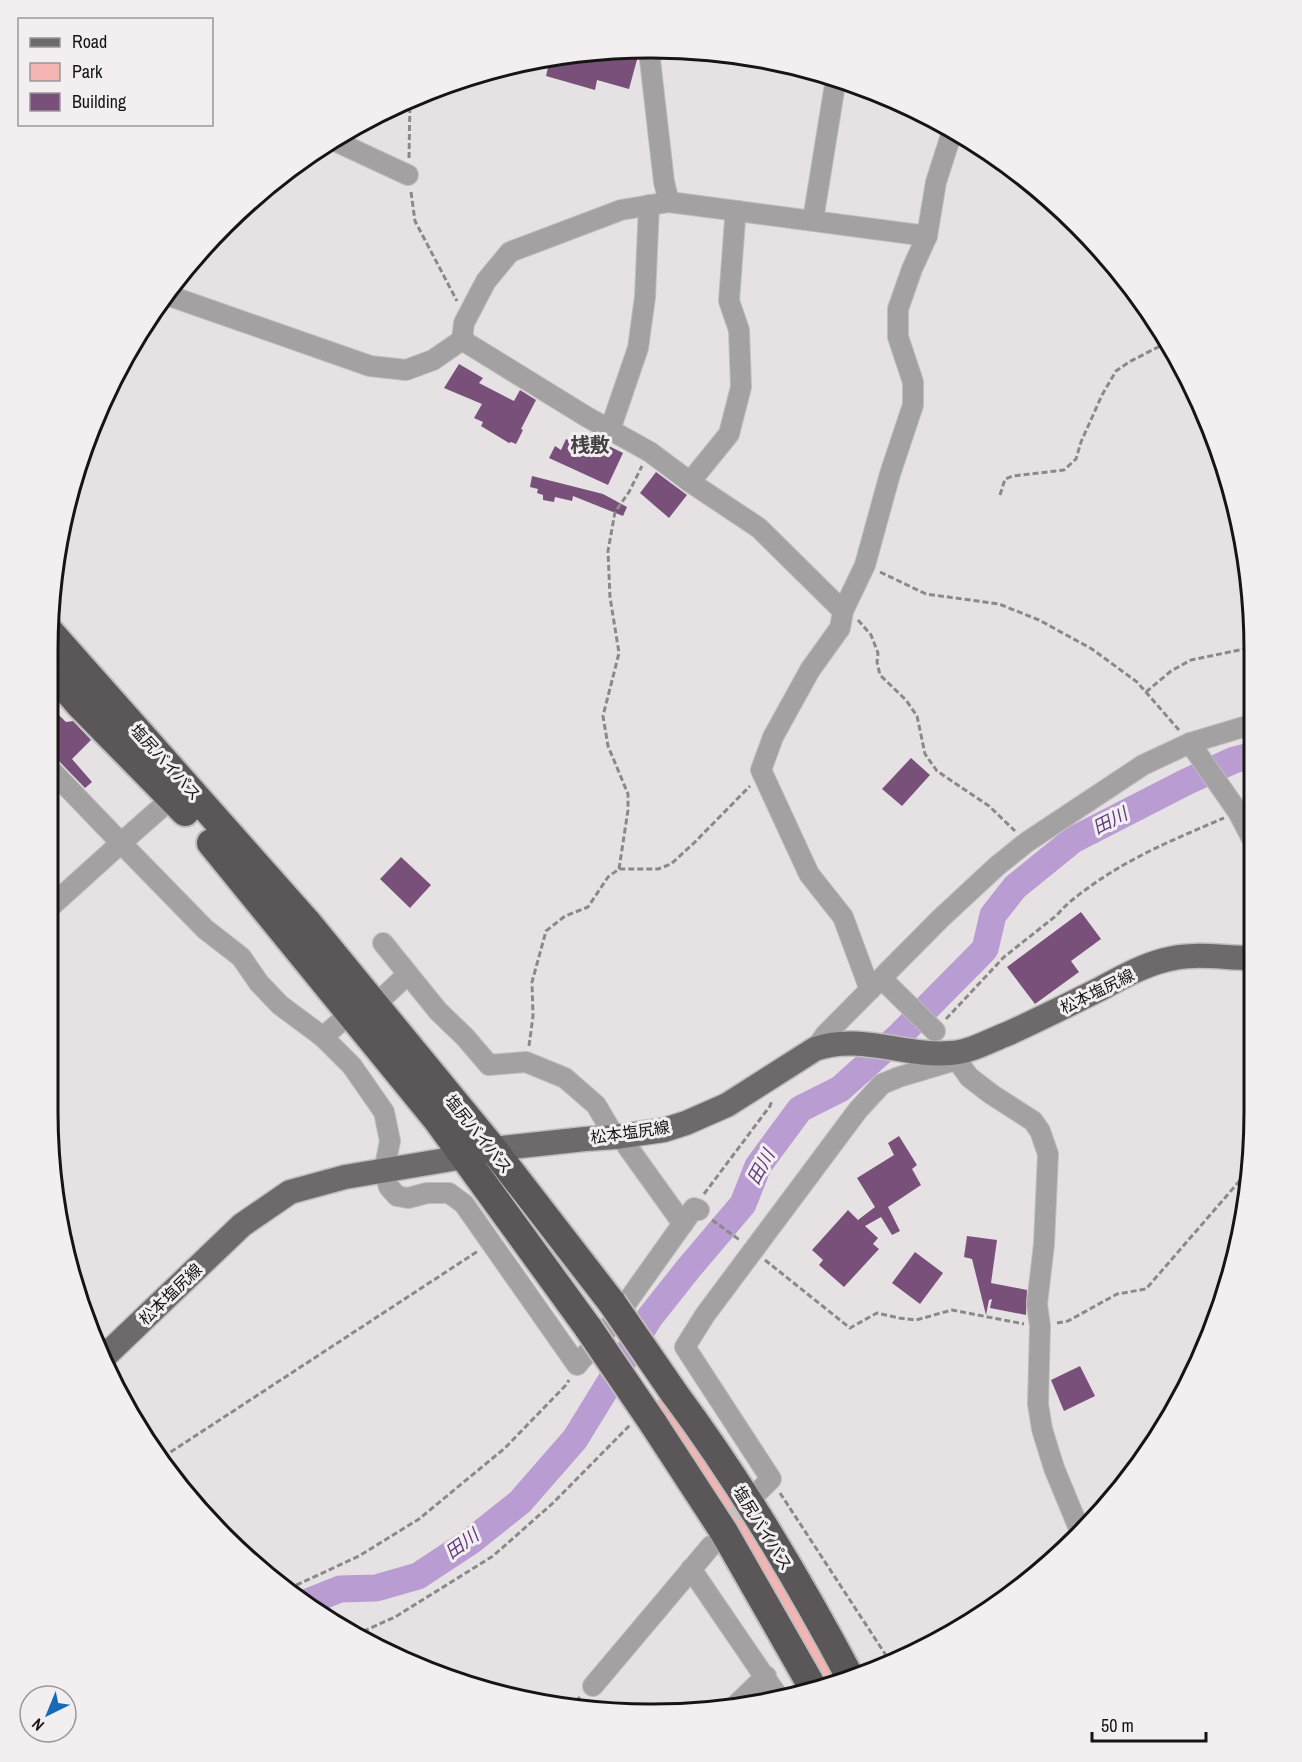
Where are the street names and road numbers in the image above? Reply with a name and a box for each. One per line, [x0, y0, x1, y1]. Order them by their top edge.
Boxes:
street label: 塩尻バイパス [126, 719, 206, 805]
street label: 松本塩尻線 [1056, 964, 1138, 1018]
street label: 塩尻バイパス [440, 1090, 518, 1178]
street label: 松本塩尻線 [589, 1116, 671, 1148]
street label: 松本塩尻線 [134, 1258, 206, 1330]
street label: 塩尻バイパス [728, 1482, 798, 1574]

